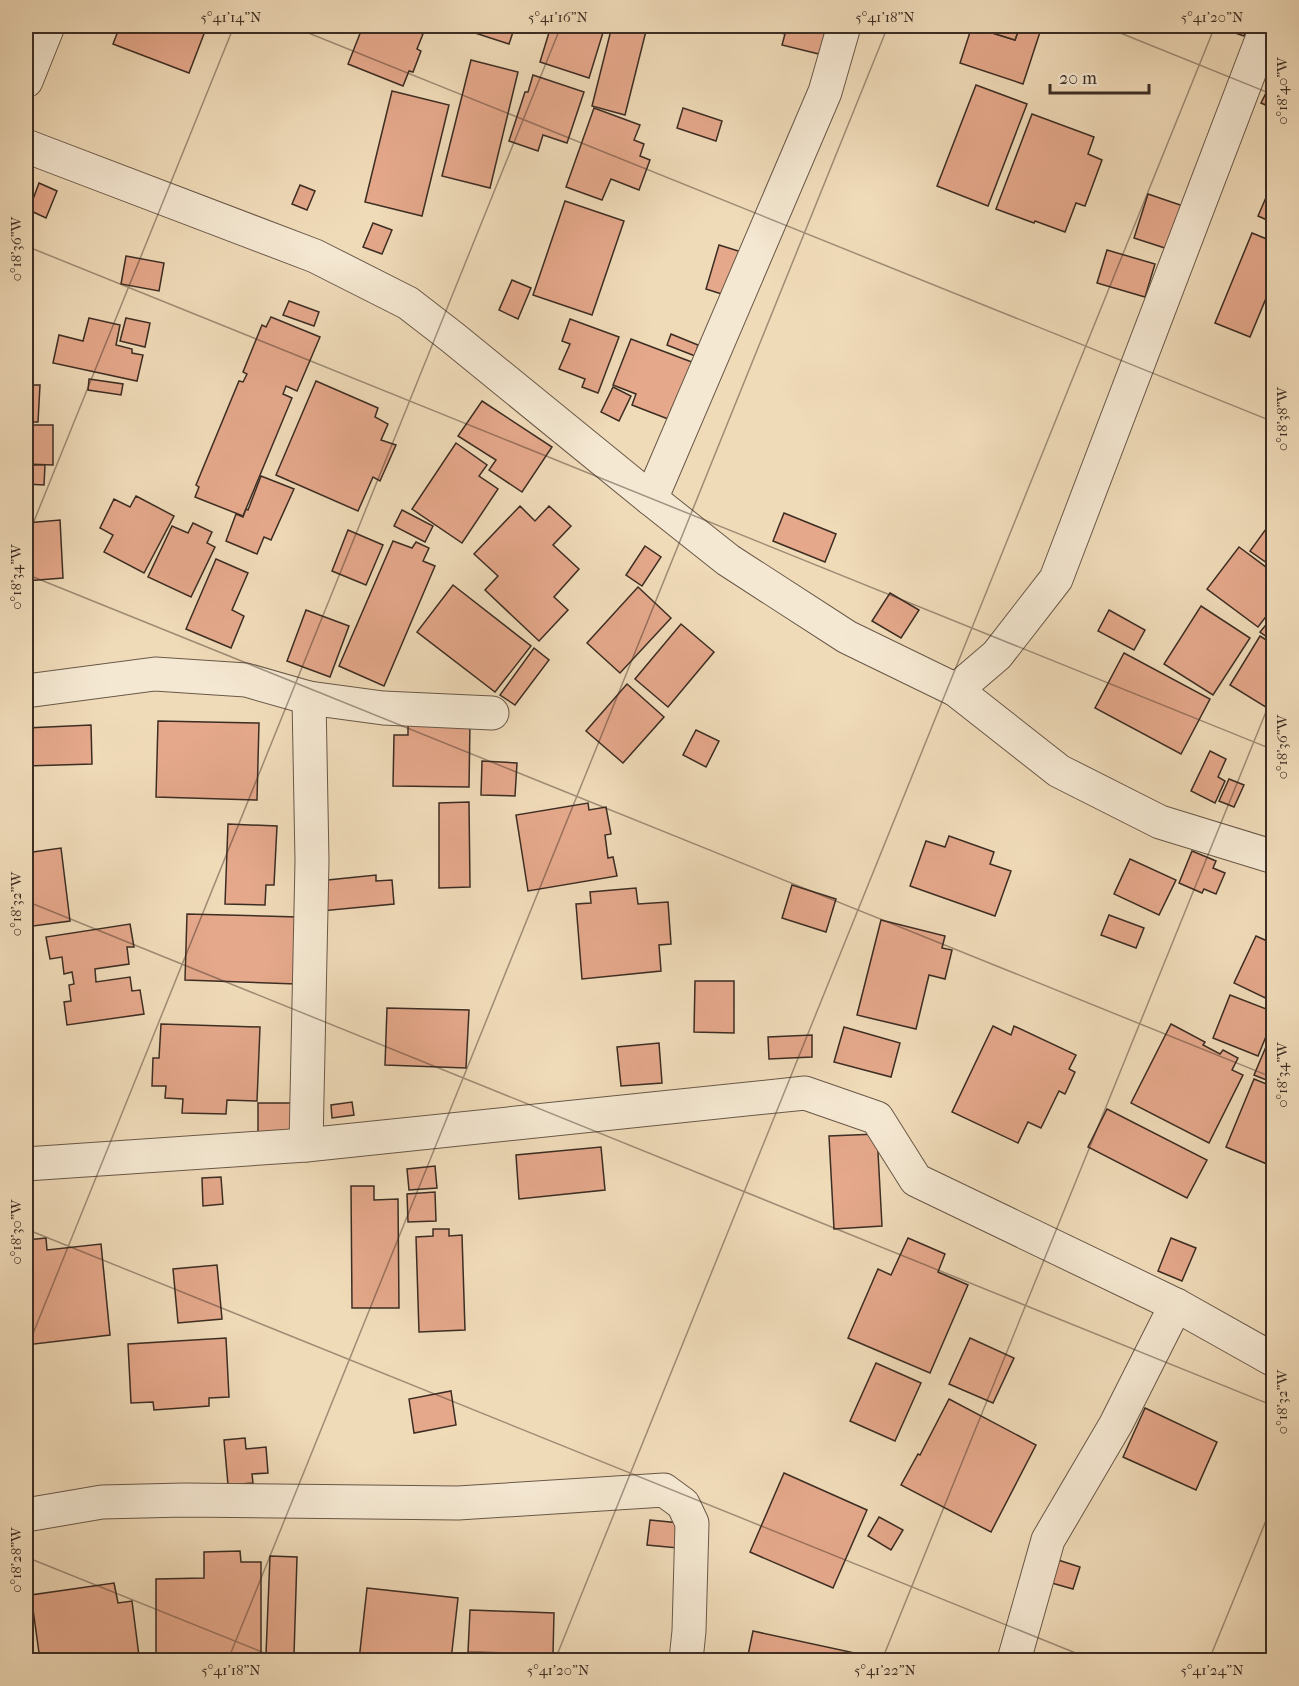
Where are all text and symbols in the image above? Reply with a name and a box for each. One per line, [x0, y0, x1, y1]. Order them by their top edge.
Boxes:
text: 5°41'14"N [201, 8, 262, 26]
text: 5°41'16"N [528, 8, 589, 26]
text: 5°41'18"N [855, 8, 915, 26]
text: 5°41'20"N [1181, 8, 1244, 26]
text: 0°18'40"W [1273, 56, 1291, 125]
scale bar [1050, 57, 1149, 95]
text: 20 m [1059, 68, 1097, 89]
text: 0°18'36"W [7, 215, 25, 281]
text: 0°18'38"W [1273, 386, 1291, 451]
text: 0°18'34"W [7, 543, 25, 610]
text: 0°18'36"W [1273, 713, 1291, 779]
text: 0°18'32"W [7, 871, 25, 936]
text: 0°18'34"W [1273, 1041, 1291, 1108]
text: 0°18'30"W [7, 1198, 25, 1264]
text: 0°18'32"W [1273, 1369, 1291, 1434]
text: 0°18'28"W [7, 1526, 25, 1593]
text: 5°41'18"N [201, 1661, 261, 1679]
text: 5°41'20"N [527, 1661, 590, 1679]
text: 5°41'22"N [854, 1661, 917, 1679]
text: 5°41'24"N [1180, 1661, 1244, 1679]

